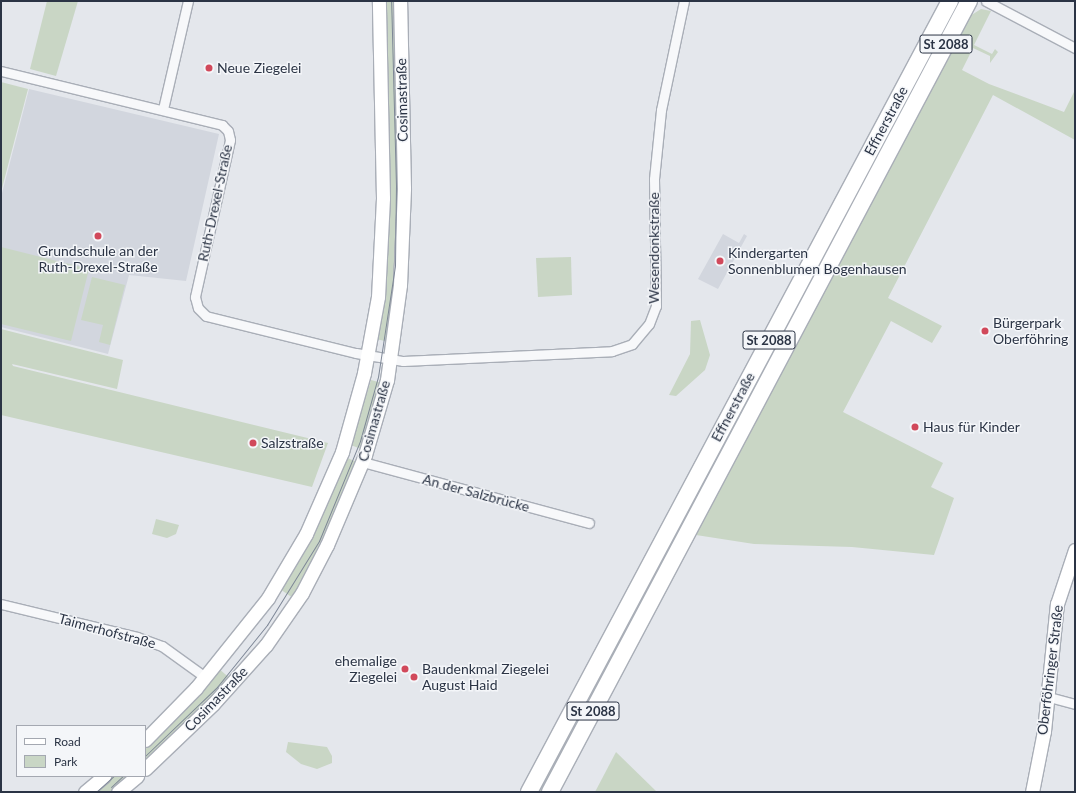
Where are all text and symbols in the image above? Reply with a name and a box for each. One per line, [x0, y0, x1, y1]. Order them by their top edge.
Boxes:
road number: St 2088 [919, 33, 973, 55]
street label: Cosimastraße [393, 58, 411, 142]
place label: Neue Ziegelei [217, 60, 301, 76]
marker: Neue Ziegelei [204, 63, 214, 73]
street label: Effnerstraße [861, 84, 911, 158]
street label: Ruth-Drexel-Straße [194, 143, 236, 263]
street label: Wesendonkstraße [646, 192, 662, 304]
marker: Grundschule an der Ruth-Drexel-Straße [93, 231, 103, 241]
place label: Grundschule an der Ruth-Drexel-Straße [38, 243, 158, 276]
place label: Kindergarten Sonnenblumen Bogenhausen [728, 245, 907, 278]
marker: Kindergarten Sonnenblumen Bogenhausen [715, 256, 725, 266]
place label: Bürgerpark Oberföhring [993, 315, 1068, 348]
marker: Bürgerpark Oberföhring [980, 326, 990, 336]
road number: St 2088 [742, 329, 796, 351]
street label: Effnerstraße [708, 370, 758, 444]
street label: Cosimastraße [354, 379, 394, 463]
place label: Haus für Kinder [923, 419, 1020, 435]
marker: Haus für Kinder [910, 422, 920, 432]
place label: Salzstraße [261, 435, 324, 451]
marker: Salzstraße [248, 438, 258, 448]
street label: An der Salzbrücke [421, 471, 531, 515]
street label: Oberföhringer Straße [1034, 604, 1066, 736]
street label: Taimerhofstraße [57, 610, 157, 652]
place label: ehemalige Ziegelei [335, 653, 397, 686]
place label: Baudenkmal Ziegelei August Haid [422, 661, 549, 694]
street label: Cosimastraße [181, 663, 251, 735]
marker: ehemalige Ziegelei [400, 664, 410, 674]
marker: Baudenkmal Ziegelei August Haid [409, 672, 419, 682]
road number: St 2088 [566, 700, 620, 722]
legend [16, 725, 146, 777]
text: Road [54, 734, 81, 749]
text: Park [54, 754, 77, 769]

